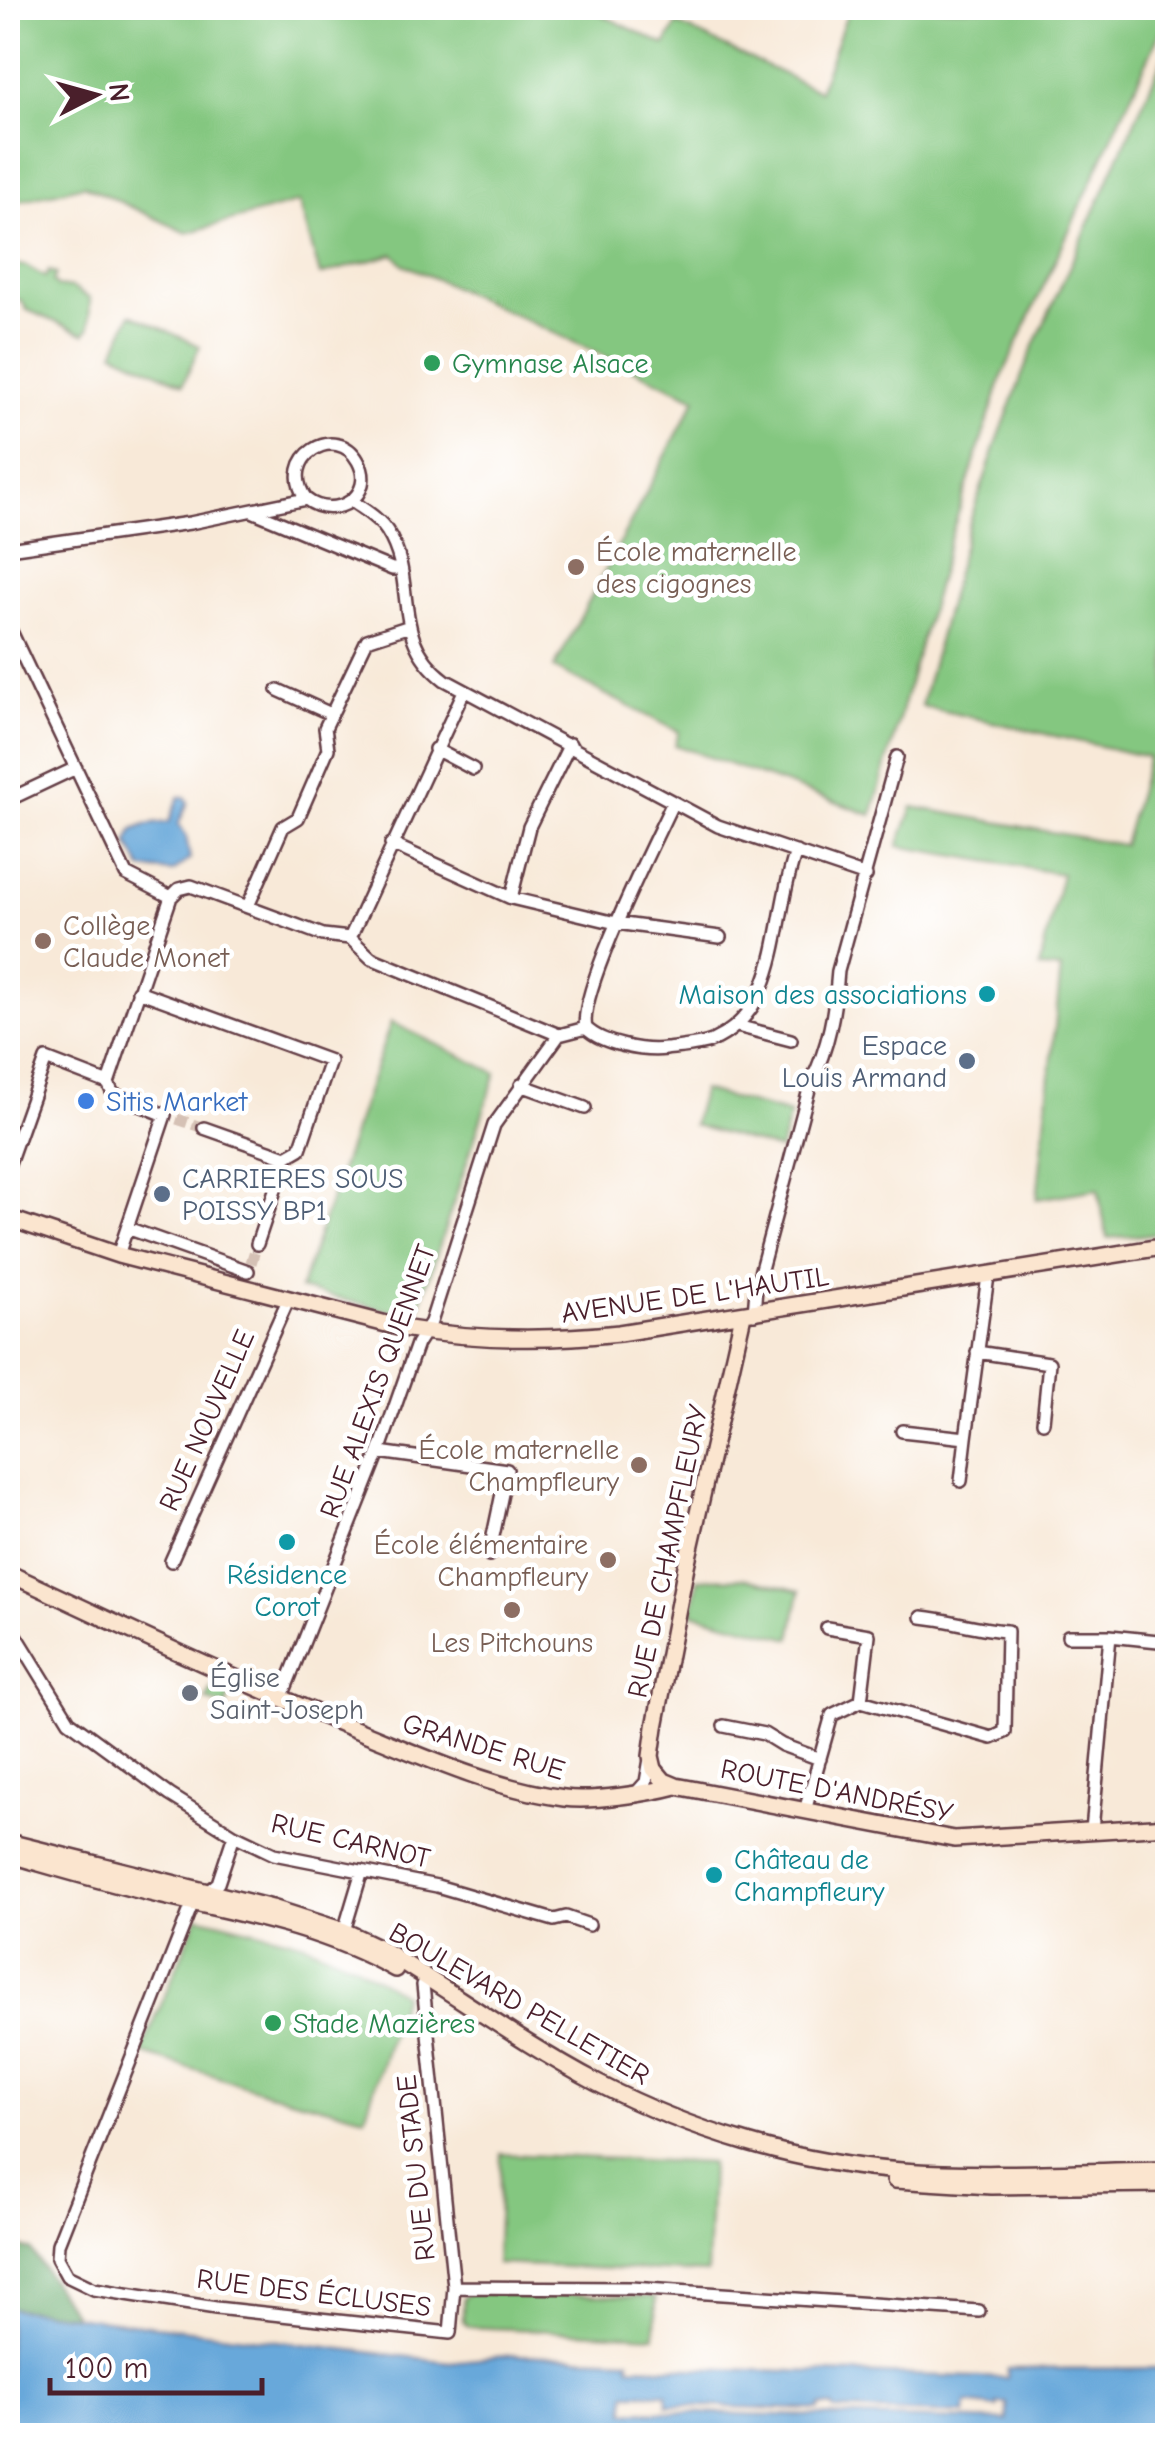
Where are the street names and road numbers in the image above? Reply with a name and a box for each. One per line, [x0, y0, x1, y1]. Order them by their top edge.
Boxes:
street label: RUE ALEXIS QUENNET [314, 1240, 442, 1523]
street label: AVENUE DE L'HAUTIL [559, 1260, 831, 1330]
street label: RUE NOUVELLE [153, 1325, 261, 1516]
street label: RUE DE CHAMPFLEURY [621, 1401, 715, 1701]
street label: GRANDE RUE [399, 1707, 569, 1787]
street label: ROUTE D'ANDRÉSY [718, 1752, 956, 1829]
street label: RUE CARNOT [268, 1807, 434, 1875]
street label: BOULEVARD PELLETIER [384, 1916, 655, 2092]
street label: RUE DU STADE [390, 2073, 442, 2263]
street label: RUE DES ÉCLUSES [195, 2262, 433, 2323]

